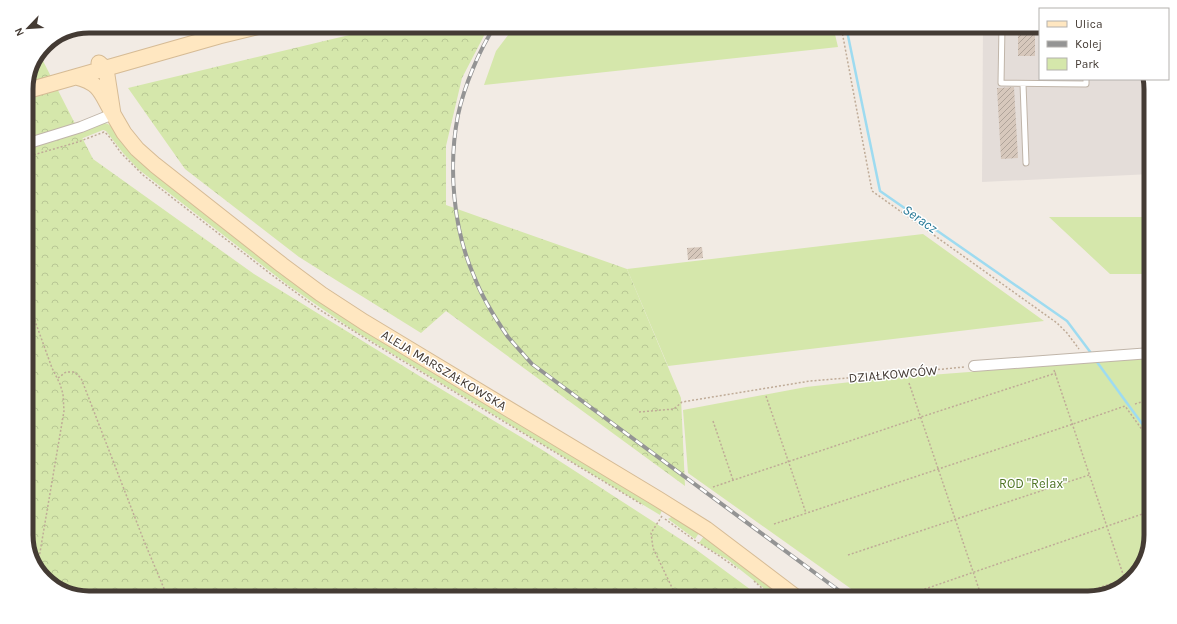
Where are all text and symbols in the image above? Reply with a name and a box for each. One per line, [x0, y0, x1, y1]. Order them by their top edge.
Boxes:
north arrow [8, 8, 48, 48]
legend [1039, 8, 1169, 80]
text: Ulica [1075, 17, 1103, 31]
text: N [12, 26, 27, 38]
text: Kolej [1075, 37, 1102, 51]
text: Park [1075, 57, 1100, 71]
water label: Seracz [899, 201, 941, 237]
street label: ALEJA MARSZAŁKOWSKA [379, 327, 510, 414]
street label: DZIAŁKOWCÓW [848, 362, 939, 385]
park label: ROD "Relax" [999, 476, 1067, 491]

